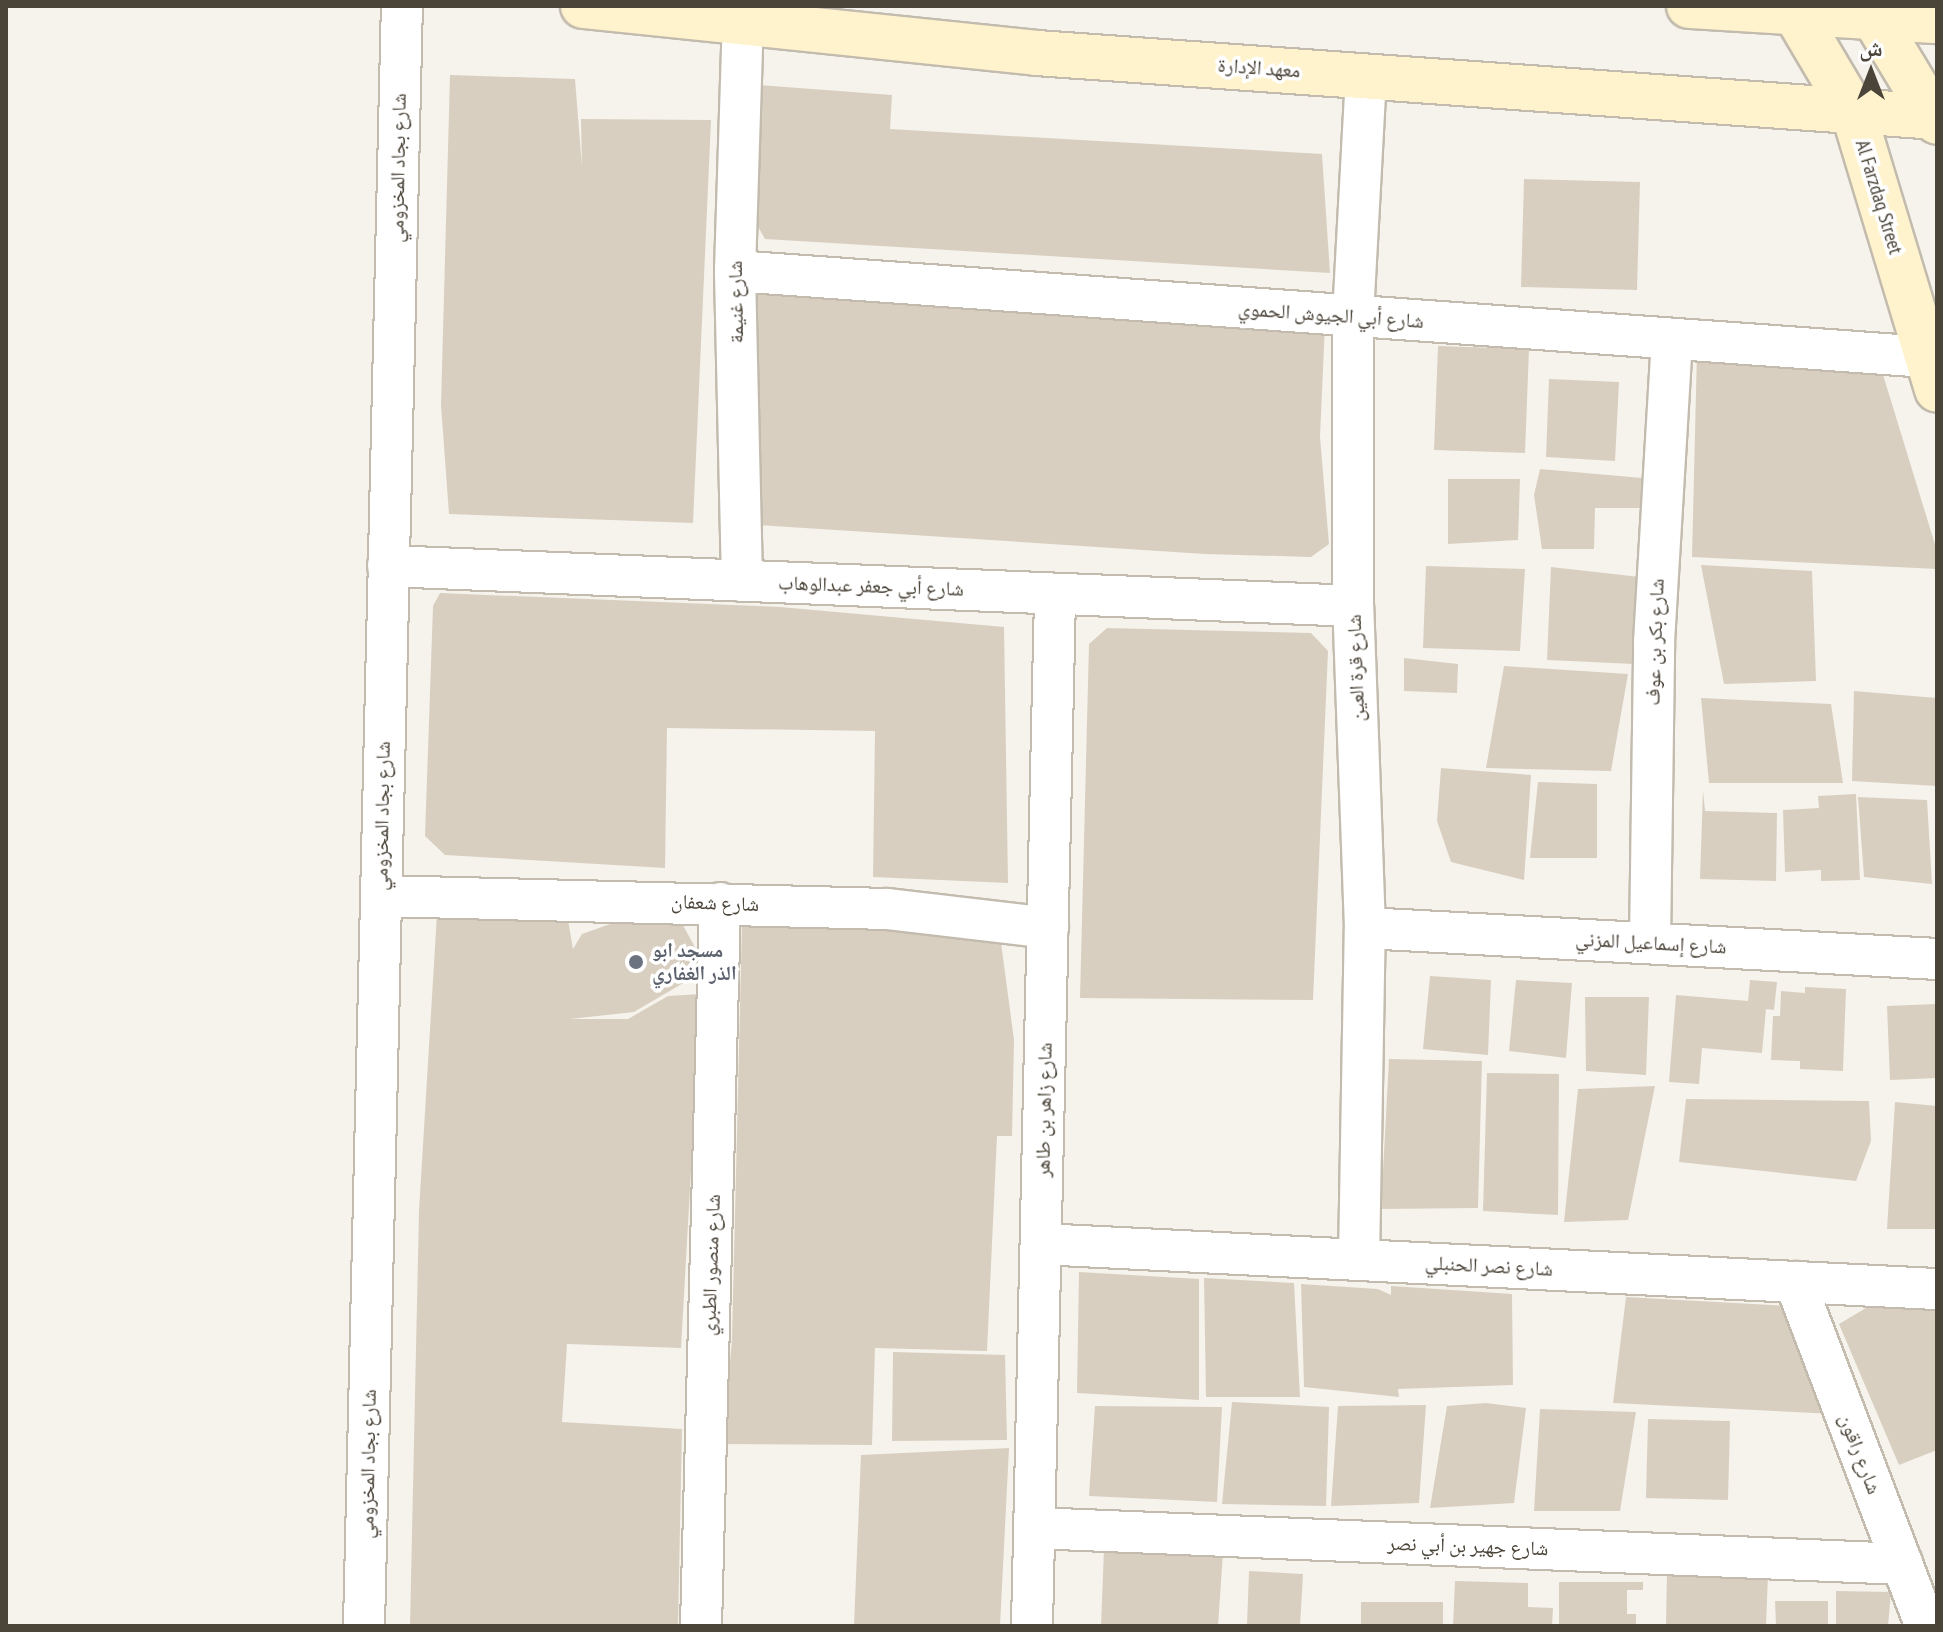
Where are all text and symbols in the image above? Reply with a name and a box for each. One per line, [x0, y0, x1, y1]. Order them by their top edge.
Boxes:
north arrow [1831, 32, 1911, 112]
text: ش [1859, 34, 1883, 62]
street label: معهد الإدارة [1217, 53, 1301, 83]
street label: شارع بجاد المخزومي [385, 93, 411, 243]
street label: Al Farzdaq Street [1850, 137, 1908, 257]
street label: شارع غنيمة [723, 260, 749, 344]
street label: شارع أبي الجيوش الحموي [1237, 297, 1425, 333]
street label: شارع أبي جعفر عبدالوهاب [778, 571, 964, 601]
street label: شارع بكر بن عوف [1641, 578, 1669, 706]
street label: شارع قرة العين [1342, 614, 1370, 722]
street label: شارع بجاد المخزومي [369, 741, 395, 891]
street label: شارع شعفان [670, 889, 760, 917]
street label: شارع إسماعيل المزني [1575, 927, 1727, 959]
place label: مسجد ابو الذر الغفاري [652, 938, 737, 985]
marker: مسجد ابو الذر الغفاري [627, 953, 645, 971]
street label: شارع زاهر بن طاهر [1031, 1042, 1057, 1178]
street label: شارع منصور الطبري [697, 1194, 725, 1336]
street label: شارع نصر الحنبلي [1424, 1251, 1554, 1281]
street label: شارع بجاد المخزومي [355, 1389, 381, 1539]
street label: شارع راقون [1834, 1410, 1886, 1498]
street label: شارع جهير بن أبي نصر [1387, 1531, 1549, 1561]

